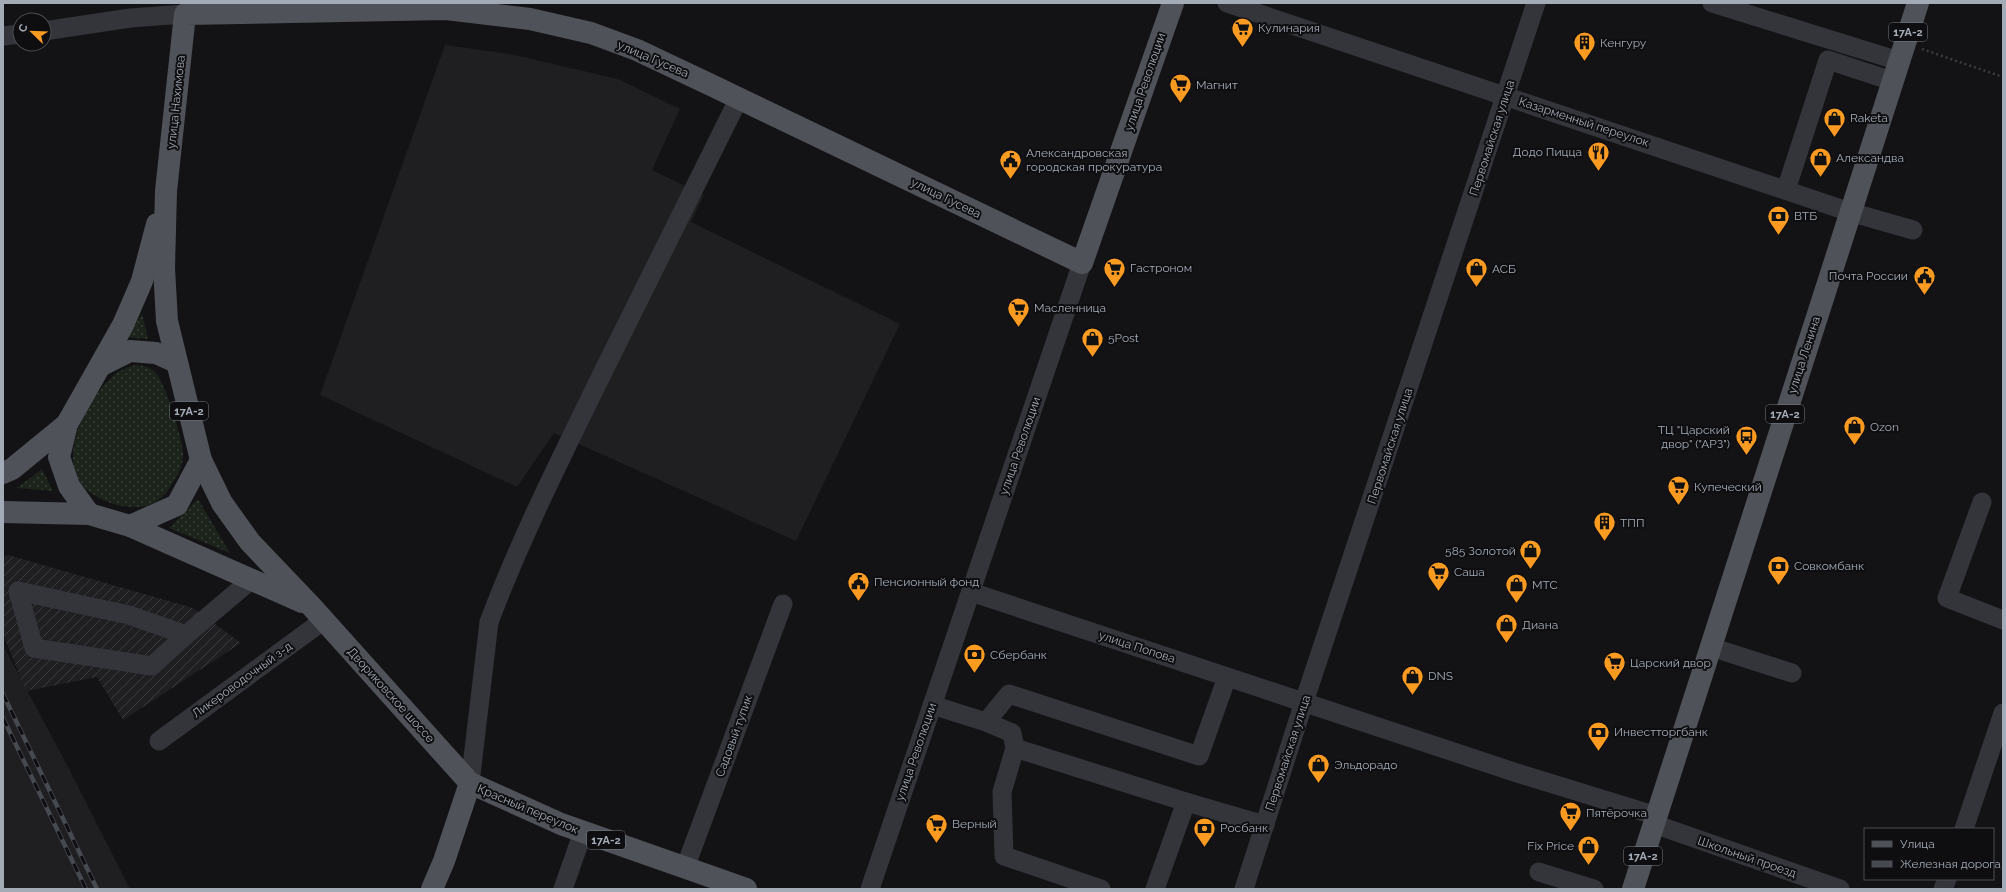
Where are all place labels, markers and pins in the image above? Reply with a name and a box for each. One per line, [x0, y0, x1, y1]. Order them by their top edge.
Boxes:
supermarket icon: Кулинария [1229, 15, 1255, 48]
place label: Кулинария [1258, 21, 1320, 35]
building icon: Кенгуру [1572, 30, 1598, 63]
place label: Кенгуру [1600, 36, 1647, 50]
supermarket icon: Магнит [1168, 72, 1194, 105]
place label: Магнит [1196, 78, 1238, 92]
shop icon: Raketa [1821, 105, 1847, 138]
place label: Raketa [1850, 111, 1888, 125]
restaurant icon: Додо Пицца [1585, 139, 1611, 172]
place label: Додо Пицца [1513, 145, 1582, 159]
shop icon: Александва [1808, 145, 1834, 178]
place label: Александровская городская прокуратура [1026, 146, 1162, 174]
public building icon: Александровская городская прокуратура [997, 147, 1023, 180]
place label: Александва [1836, 151, 1904, 165]
bank icon: ВТБ [1765, 203, 1791, 236]
place label: ВТБ [1794, 209, 1817, 223]
supermarket icon: Гастроном [1101, 255, 1127, 288]
shop icon: АСБ [1463, 256, 1489, 289]
place label: Гастроном [1130, 261, 1192, 275]
place label: АСБ [1492, 262, 1516, 276]
public building icon: Почта России [1911, 263, 1937, 296]
place label: Почта России [1829, 269, 1908, 283]
supermarket icon: Масленница [1005, 295, 1031, 328]
place label: Масленница [1034, 301, 1106, 315]
shop icon: 5Post [1079, 325, 1105, 358]
place label: 5Post [1108, 331, 1139, 345]
shop icon: Ozon [1842, 414, 1868, 447]
place label: Ozon [1870, 420, 1899, 434]
place label: ТЦ "Царский двор" ("АРЗ") [1658, 423, 1730, 451]
bus stop icon: ТЦ "Царский двор" ("АРЗ") [1733, 424, 1759, 457]
supermarket icon: Купеческий [1665, 474, 1691, 507]
place label: Купеческий [1694, 480, 1762, 494]
building icon: ТПП [1591, 510, 1617, 543]
place label: ТПП [1620, 516, 1644, 530]
shop icon: 585 Золотой [1518, 538, 1544, 571]
place label: 585 Золотой [1445, 544, 1516, 558]
bank icon: Совкомбанк [1766, 553, 1792, 586]
supermarket icon: Саша [1425, 559, 1451, 592]
place label: Совкомбанк [1794, 559, 1864, 573]
place label: Саша [1454, 565, 1485, 579]
public building icon: Пенсионный фонд [846, 569, 872, 602]
shop icon: МТС [1504, 572, 1530, 605]
place label: Пенсионный фонд [874, 575, 979, 589]
place label: МТС [1532, 578, 1558, 592]
shop icon: Диана [1494, 612, 1520, 645]
place label: Диана [1522, 618, 1558, 632]
bank icon: Сбербанк [962, 642, 988, 675]
place label: Сбербанк [990, 648, 1047, 662]
supermarket icon: Царский двор [1601, 650, 1627, 683]
place label: Царский двор [1630, 656, 1711, 670]
shop icon: DNS [1399, 663, 1425, 696]
place label: DNS [1428, 669, 1453, 683]
bank icon: Инвестторгбанк [1586, 719, 1612, 752]
place label: Инвестторгбанк [1614, 725, 1708, 739]
shop icon: Эльдорадо [1305, 752, 1331, 785]
place label: Эльдорадо [1334, 758, 1397, 772]
supermarket icon: Пятёрочка [1558, 800, 1584, 833]
place label: Пятёрочка [1586, 806, 1647, 820]
supermarket icon: Верный [924, 811, 950, 844]
bank icon: Росбанк [1192, 815, 1218, 848]
place label: Верный [952, 817, 997, 831]
place label: Росбанк [1220, 821, 1268, 835]
shop icon: Fix Price [1576, 833, 1602, 866]
place label: Fix Price [1527, 839, 1574, 853]

